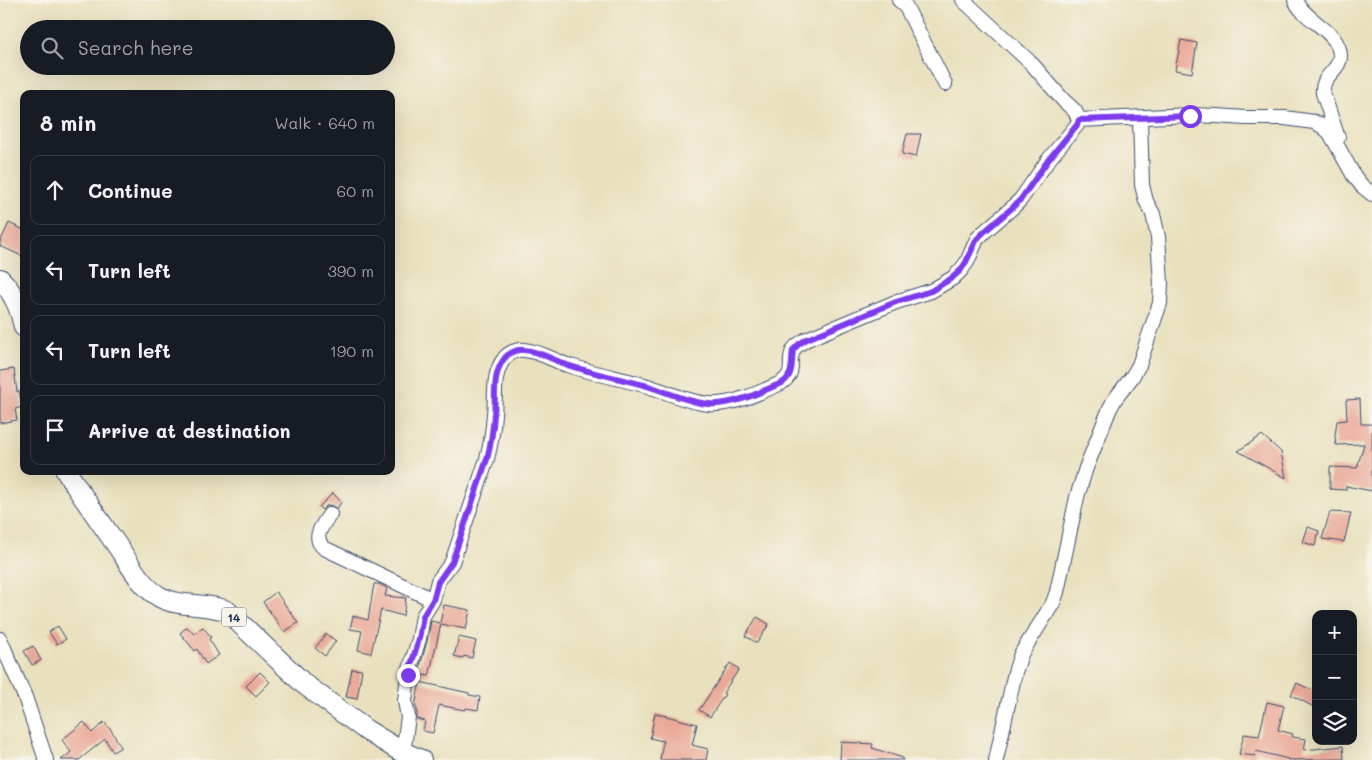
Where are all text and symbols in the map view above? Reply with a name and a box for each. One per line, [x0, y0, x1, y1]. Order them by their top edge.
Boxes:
search box [20, 20, 395, 75]
icon: search [38, 34, 66, 62]
text: Search here [78, 35, 194, 60]
route start [1179, 105, 1202, 128]
text: 8 min [40, 109, 96, 136]
text: Walk · 640 m [274, 112, 375, 133]
icon: ahead [41, 176, 69, 204]
text: Continue [88, 178, 173, 203]
text: 60 m [337, 180, 374, 201]
icon: left [41, 256, 69, 284]
text: Turn left [88, 258, 171, 283]
text: 390 m [327, 260, 374, 281]
icon: left [41, 336, 69, 364]
text: Turn left [88, 338, 171, 363]
text: 190 m [330, 340, 374, 361]
icon: arrive [41, 416, 69, 444]
text: Arrive at destination [88, 418, 291, 443]
road number: 14 [222, 608, 246, 626]
map controls [1312, 610, 1357, 745]
button: + [1312, 610, 1357, 655]
button: − [1312, 655, 1357, 700]
route end [397, 664, 420, 687]
button: layers [1312, 700, 1357, 745]

